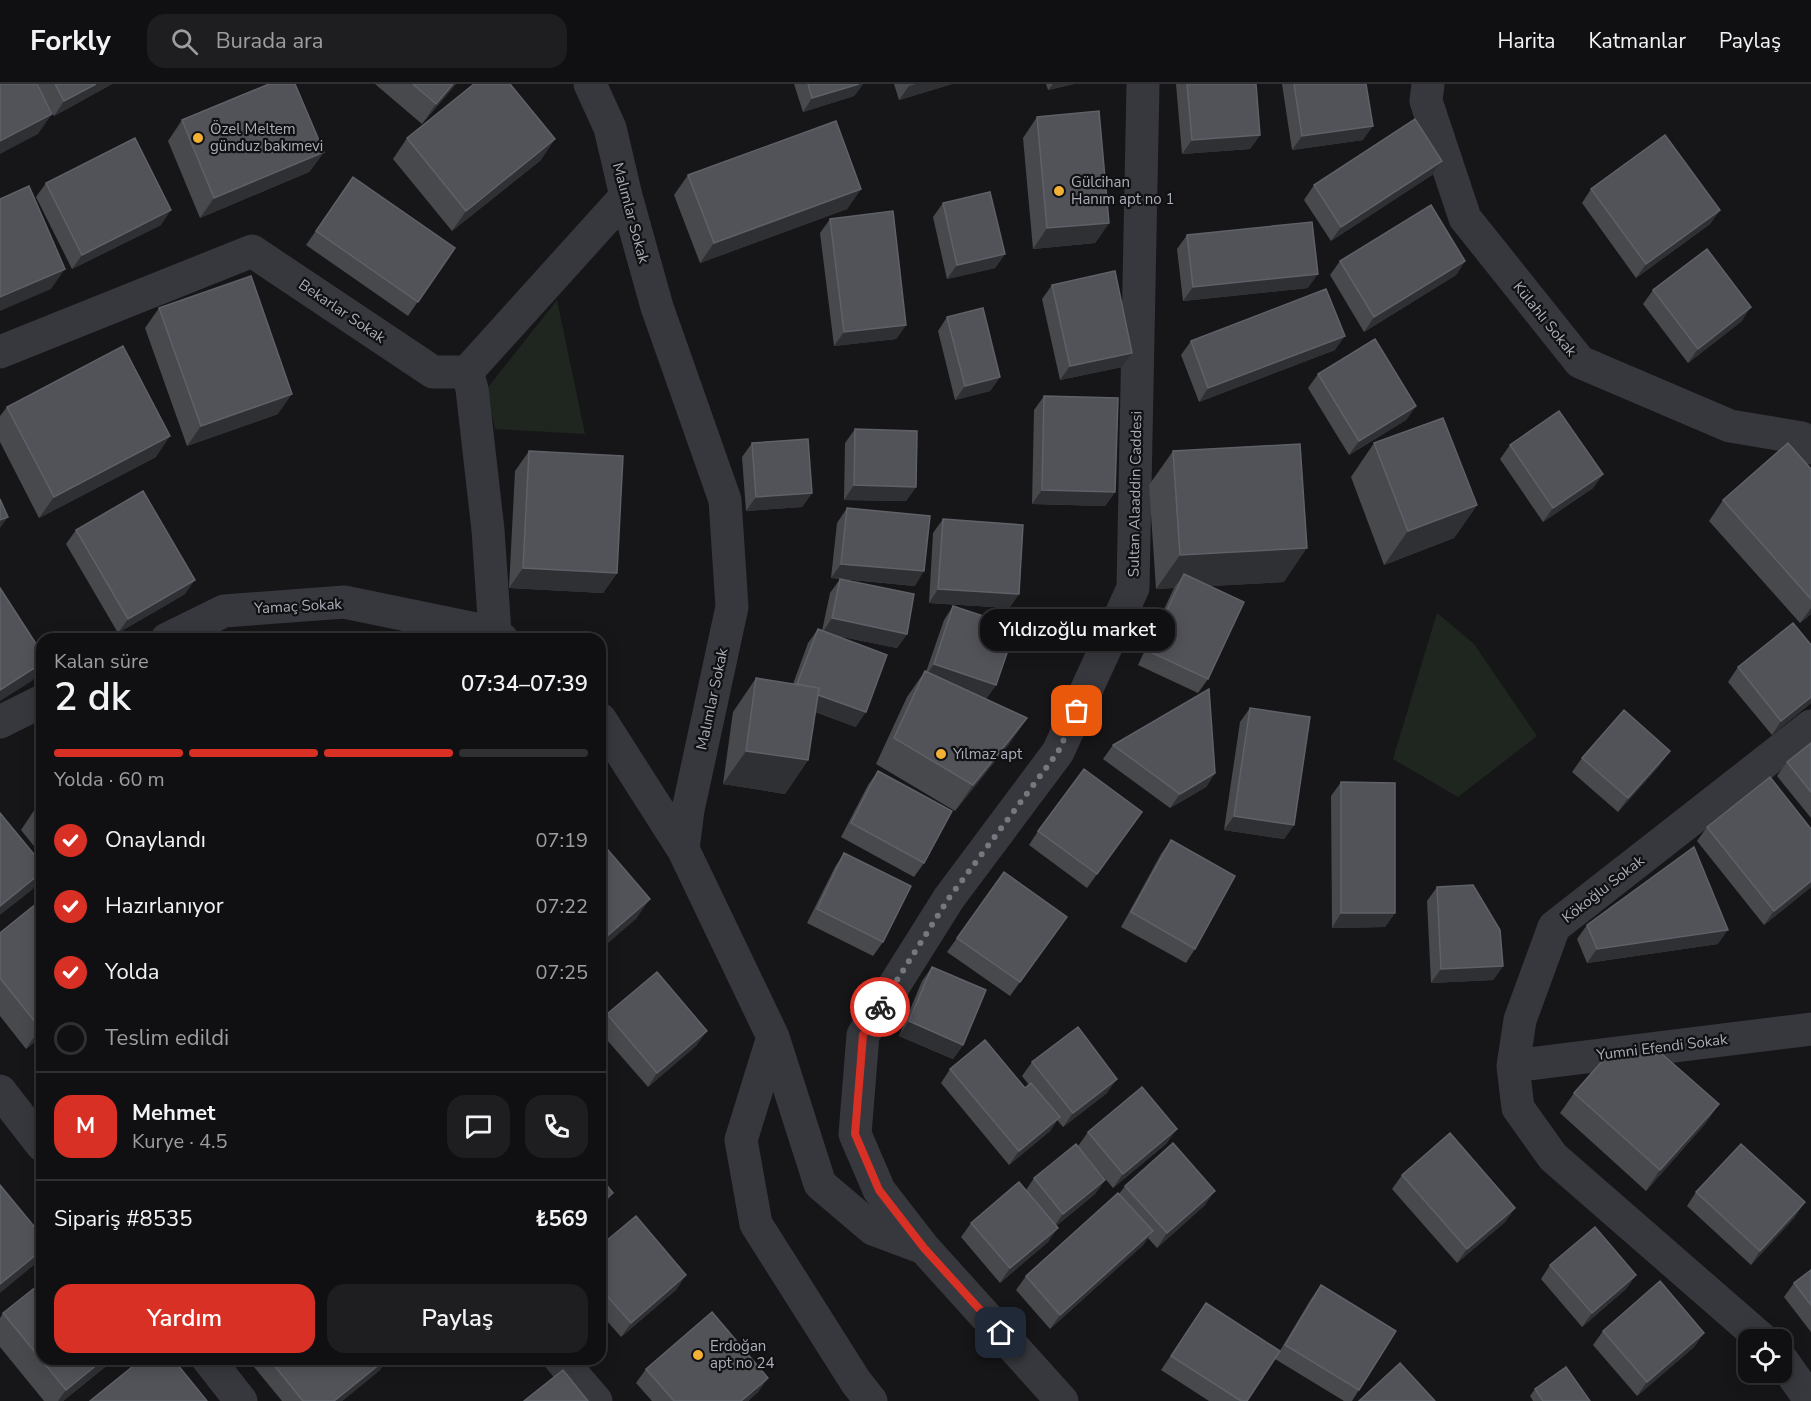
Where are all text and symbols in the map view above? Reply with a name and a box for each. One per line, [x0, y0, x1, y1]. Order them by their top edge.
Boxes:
search box [147, 14, 567, 68]
text: Forkly [30, 22, 111, 60]
icon: search [168, 25, 201, 58]
text: Burada ara [216, 26, 324, 56]
text: Harita [1497, 27, 1555, 55]
text: Katmanlar [1588, 27, 1686, 55]
text: Paylaş [1719, 27, 1781, 55]
place label: Özel Meltem günduz bakımevi [210, 119, 323, 156]
marker: Özel Meltem günduz bakımevi [191, 131, 205, 145]
street label: Malımlar Sokak [608, 160, 654, 266]
place label: Gülcihan Hanım apt no 1 [1071, 172, 1175, 209]
marker: Gülcihan Hanım apt no 1 [1052, 184, 1066, 198]
street label: Bekarlar Sokak [295, 274, 390, 348]
street label: Külahlı Sokak [1509, 277, 1582, 361]
street label: Sultan Alaaddin Caddesi [1124, 411, 1146, 577]
street label: Yamaç Sokak [253, 594, 343, 618]
callout: Yıldızoğlu market [980, 609, 1174, 651]
text: Yıldızoğlu market [999, 616, 1156, 643]
street label: Malımlar Sokak [691, 646, 733, 752]
text: Kalan süre [54, 648, 149, 675]
text: 07:34–07:39 [461, 669, 588, 699]
text: 2 dk [54, 671, 131, 724]
pin [1051, 685, 1102, 736]
icon: bag [1060, 694, 1093, 727]
place label: Yılmaz apt [952, 744, 1023, 764]
marker: Yılmaz apt [934, 747, 948, 761]
text: Yolda · 60 m [54, 766, 165, 793]
icon: check [54, 824, 87, 857]
text: Onaylandı [105, 825, 206, 855]
text: 07:19 [535, 827, 588, 854]
street label: Kökoğlu Sokak [1558, 850, 1649, 927]
icon: check [54, 890, 87, 923]
text: Hazırlanıyor [105, 891, 224, 921]
text: 07:22 [535, 893, 588, 920]
icon: check [54, 956, 87, 989]
text: Yolda [105, 957, 160, 987]
text: 07:25 [535, 959, 588, 986]
courier [850, 977, 910, 1037]
icon: bike [864, 991, 897, 1024]
text: Teslim edildi [105, 1023, 229, 1053]
street label: Yumni Efendi Sokak [1595, 1029, 1729, 1065]
button: chat [447, 1095, 510, 1158]
button: phone [525, 1095, 588, 1158]
text: Mehmet [132, 1098, 216, 1128]
text: M [76, 1111, 95, 1141]
text: Kurye · 4.5 [132, 1128, 227, 1155]
text: Sipariş #8535 [54, 1204, 192, 1234]
text: ₺569 [535, 1204, 588, 1234]
button: Yardım [54, 1284, 315, 1353]
button: Paylaş [327, 1284, 588, 1353]
pin [975, 1307, 1026, 1358]
icon: home [984, 1316, 1017, 1349]
map controls [1738, 1329, 1792, 1383]
button: locate [1738, 1329, 1792, 1383]
place label: Erdoğan apt no 24 [710, 1336, 774, 1373]
marker: Erdoğan apt no 24 [691, 1348, 705, 1362]

